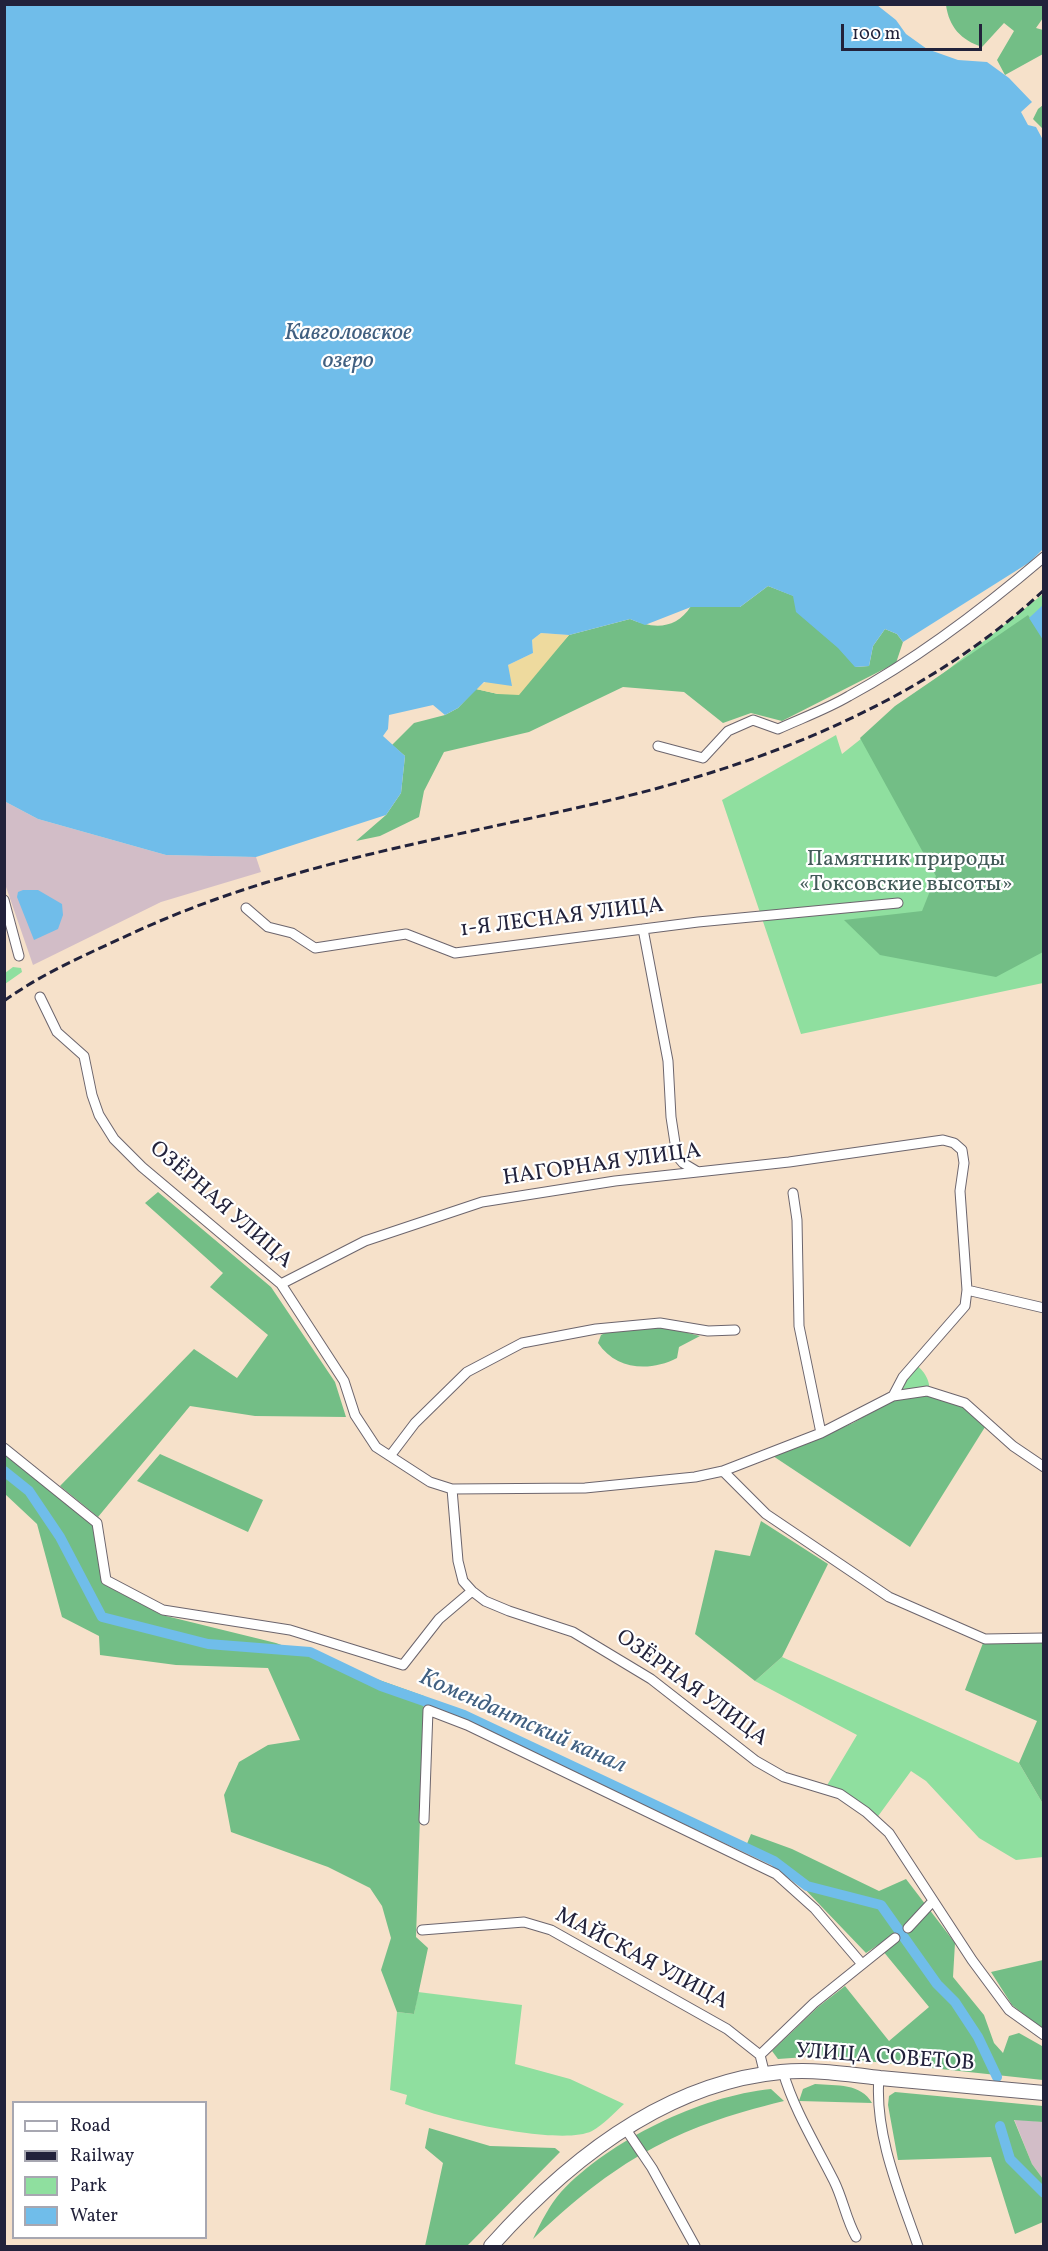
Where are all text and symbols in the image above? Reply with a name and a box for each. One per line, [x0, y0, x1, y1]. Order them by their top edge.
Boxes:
scale bar [844, 12, 985, 50]
text: 100 m [852, 22, 901, 47]
water label: Кавголовское озеро [284, 321, 412, 377]
park label: Памятник природы «Токсовские высоты» [799, 848, 1013, 900]
street label: 1-Я ЛЕСНАЯ УЛИЦА [459, 893, 665, 945]
street label: ОЗЁРНАЯ УЛИЦА [143, 1137, 297, 1275]
street label: НАГОРНАЯ УЛИЦА [501, 1139, 703, 1193]
street label: ОЗЁРНАЯ УЛИЦА [610, 1625, 772, 1753]
water label: Комендантский канал [414, 1664, 630, 1782]
street label: МАЙСКАЯ УЛИЦА [550, 1903, 732, 2017]
street label: УЛИЦА СОВЕТОВ [795, 2040, 975, 2078]
legend [12, 2101, 207, 2239]
text: Road [70, 2114, 111, 2139]
text: Railway [70, 2144, 134, 2169]
text: Park [70, 2174, 107, 2199]
text: Water [70, 2204, 118, 2229]

